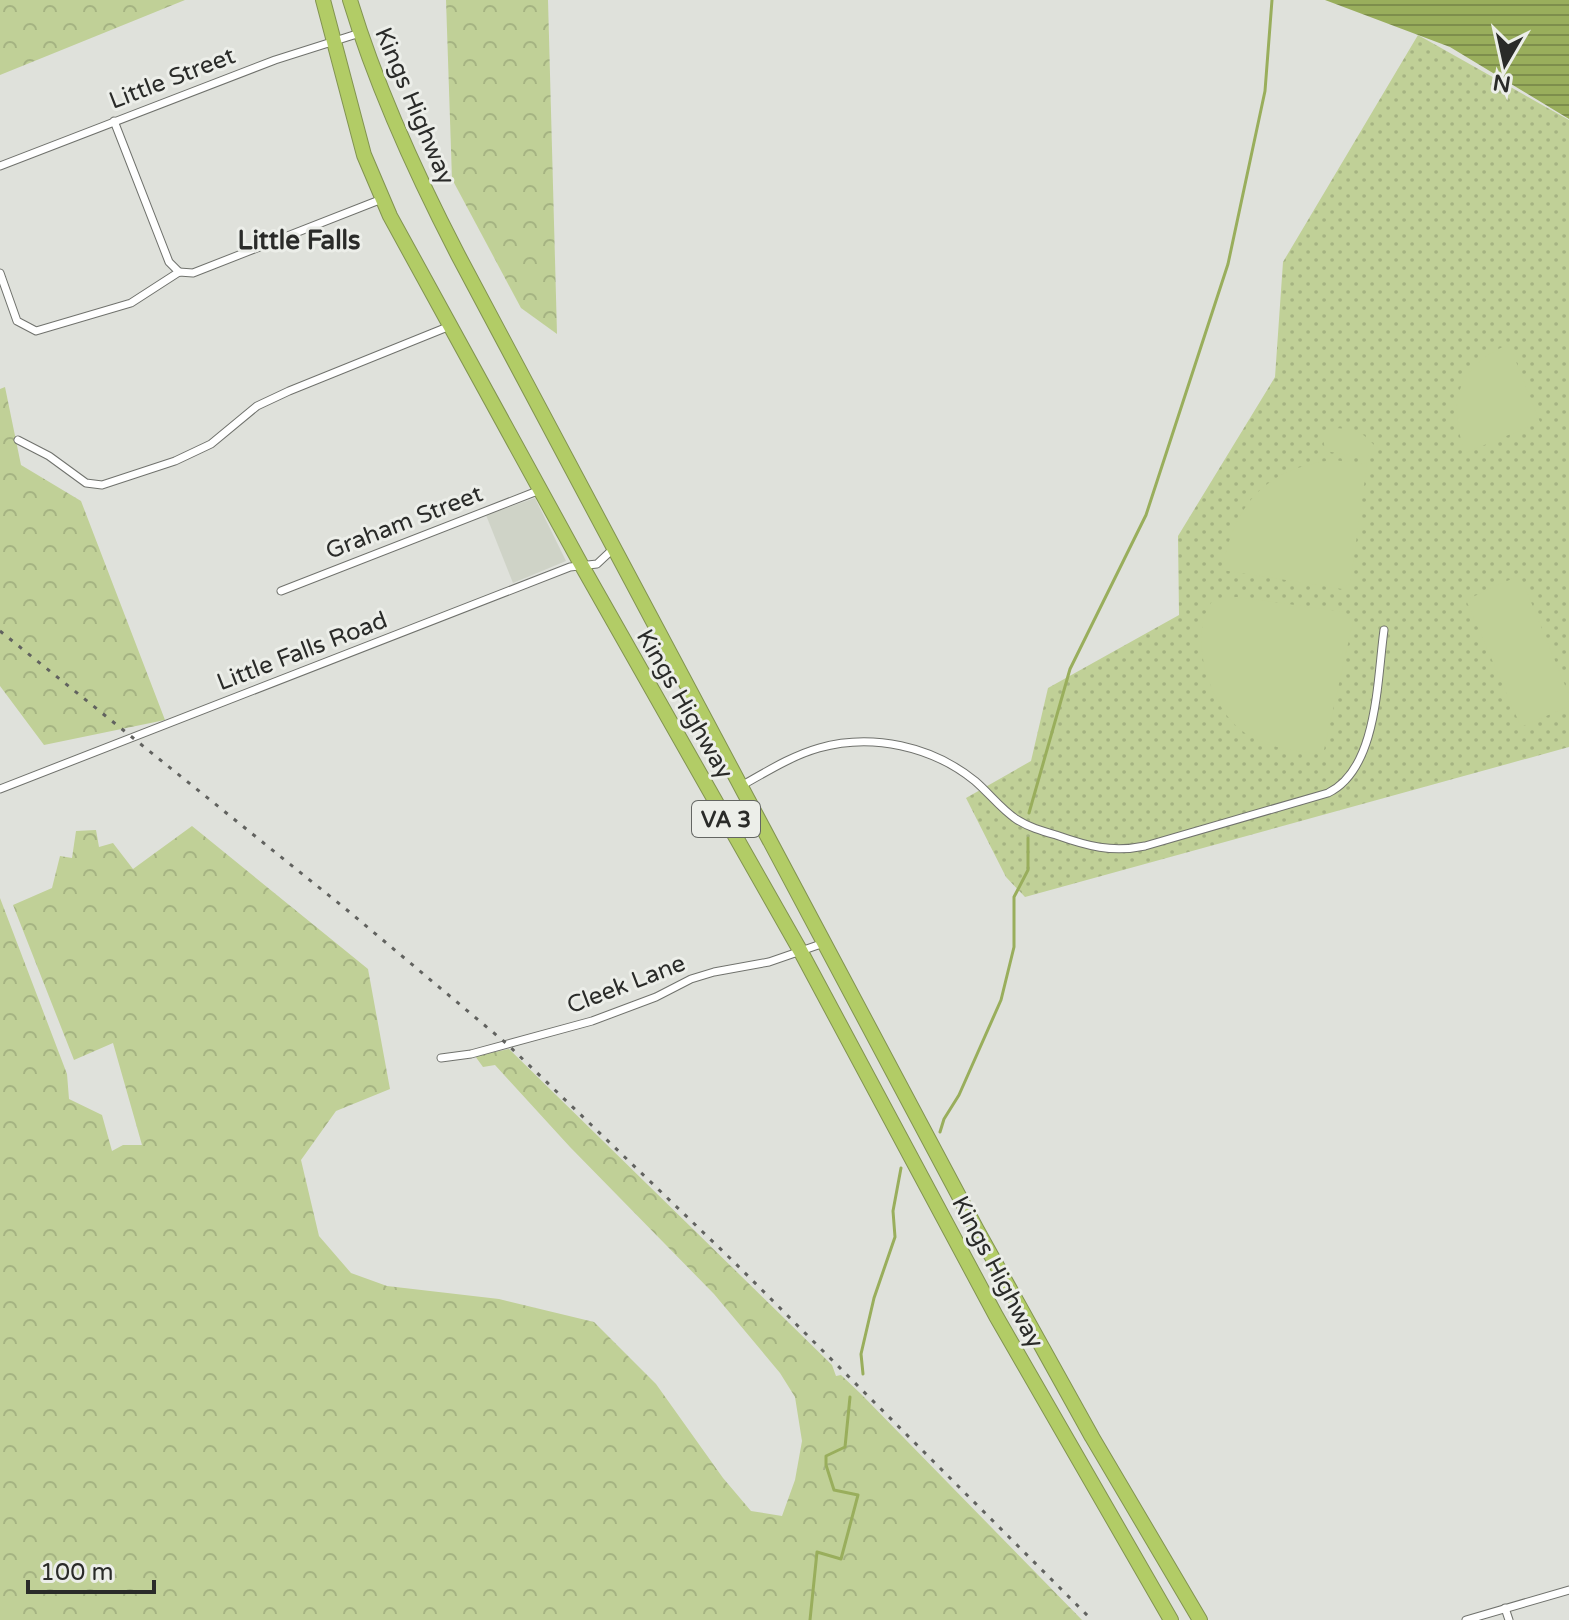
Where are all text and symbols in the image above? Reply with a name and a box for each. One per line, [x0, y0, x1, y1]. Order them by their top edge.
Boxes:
street label: Kings Highway [368, 23, 461, 189]
north arrow [1465, 24, 1545, 104]
street label: Little Street [105, 41, 239, 116]
text: N [1491, 69, 1513, 97]
district label: Little Falls [237, 225, 361, 256]
street label: Graham Street [322, 479, 487, 566]
street label: Little Falls Road [213, 606, 391, 697]
street label: Kings Highway [630, 624, 739, 784]
road number: VA 3 [692, 801, 760, 837]
street label: Cleek Lane [563, 949, 690, 1020]
street label: Kings Highway [945, 1191, 1050, 1353]
scale bar [28, 1544, 154, 1594]
text: 100 m [40, 1558, 114, 1587]

